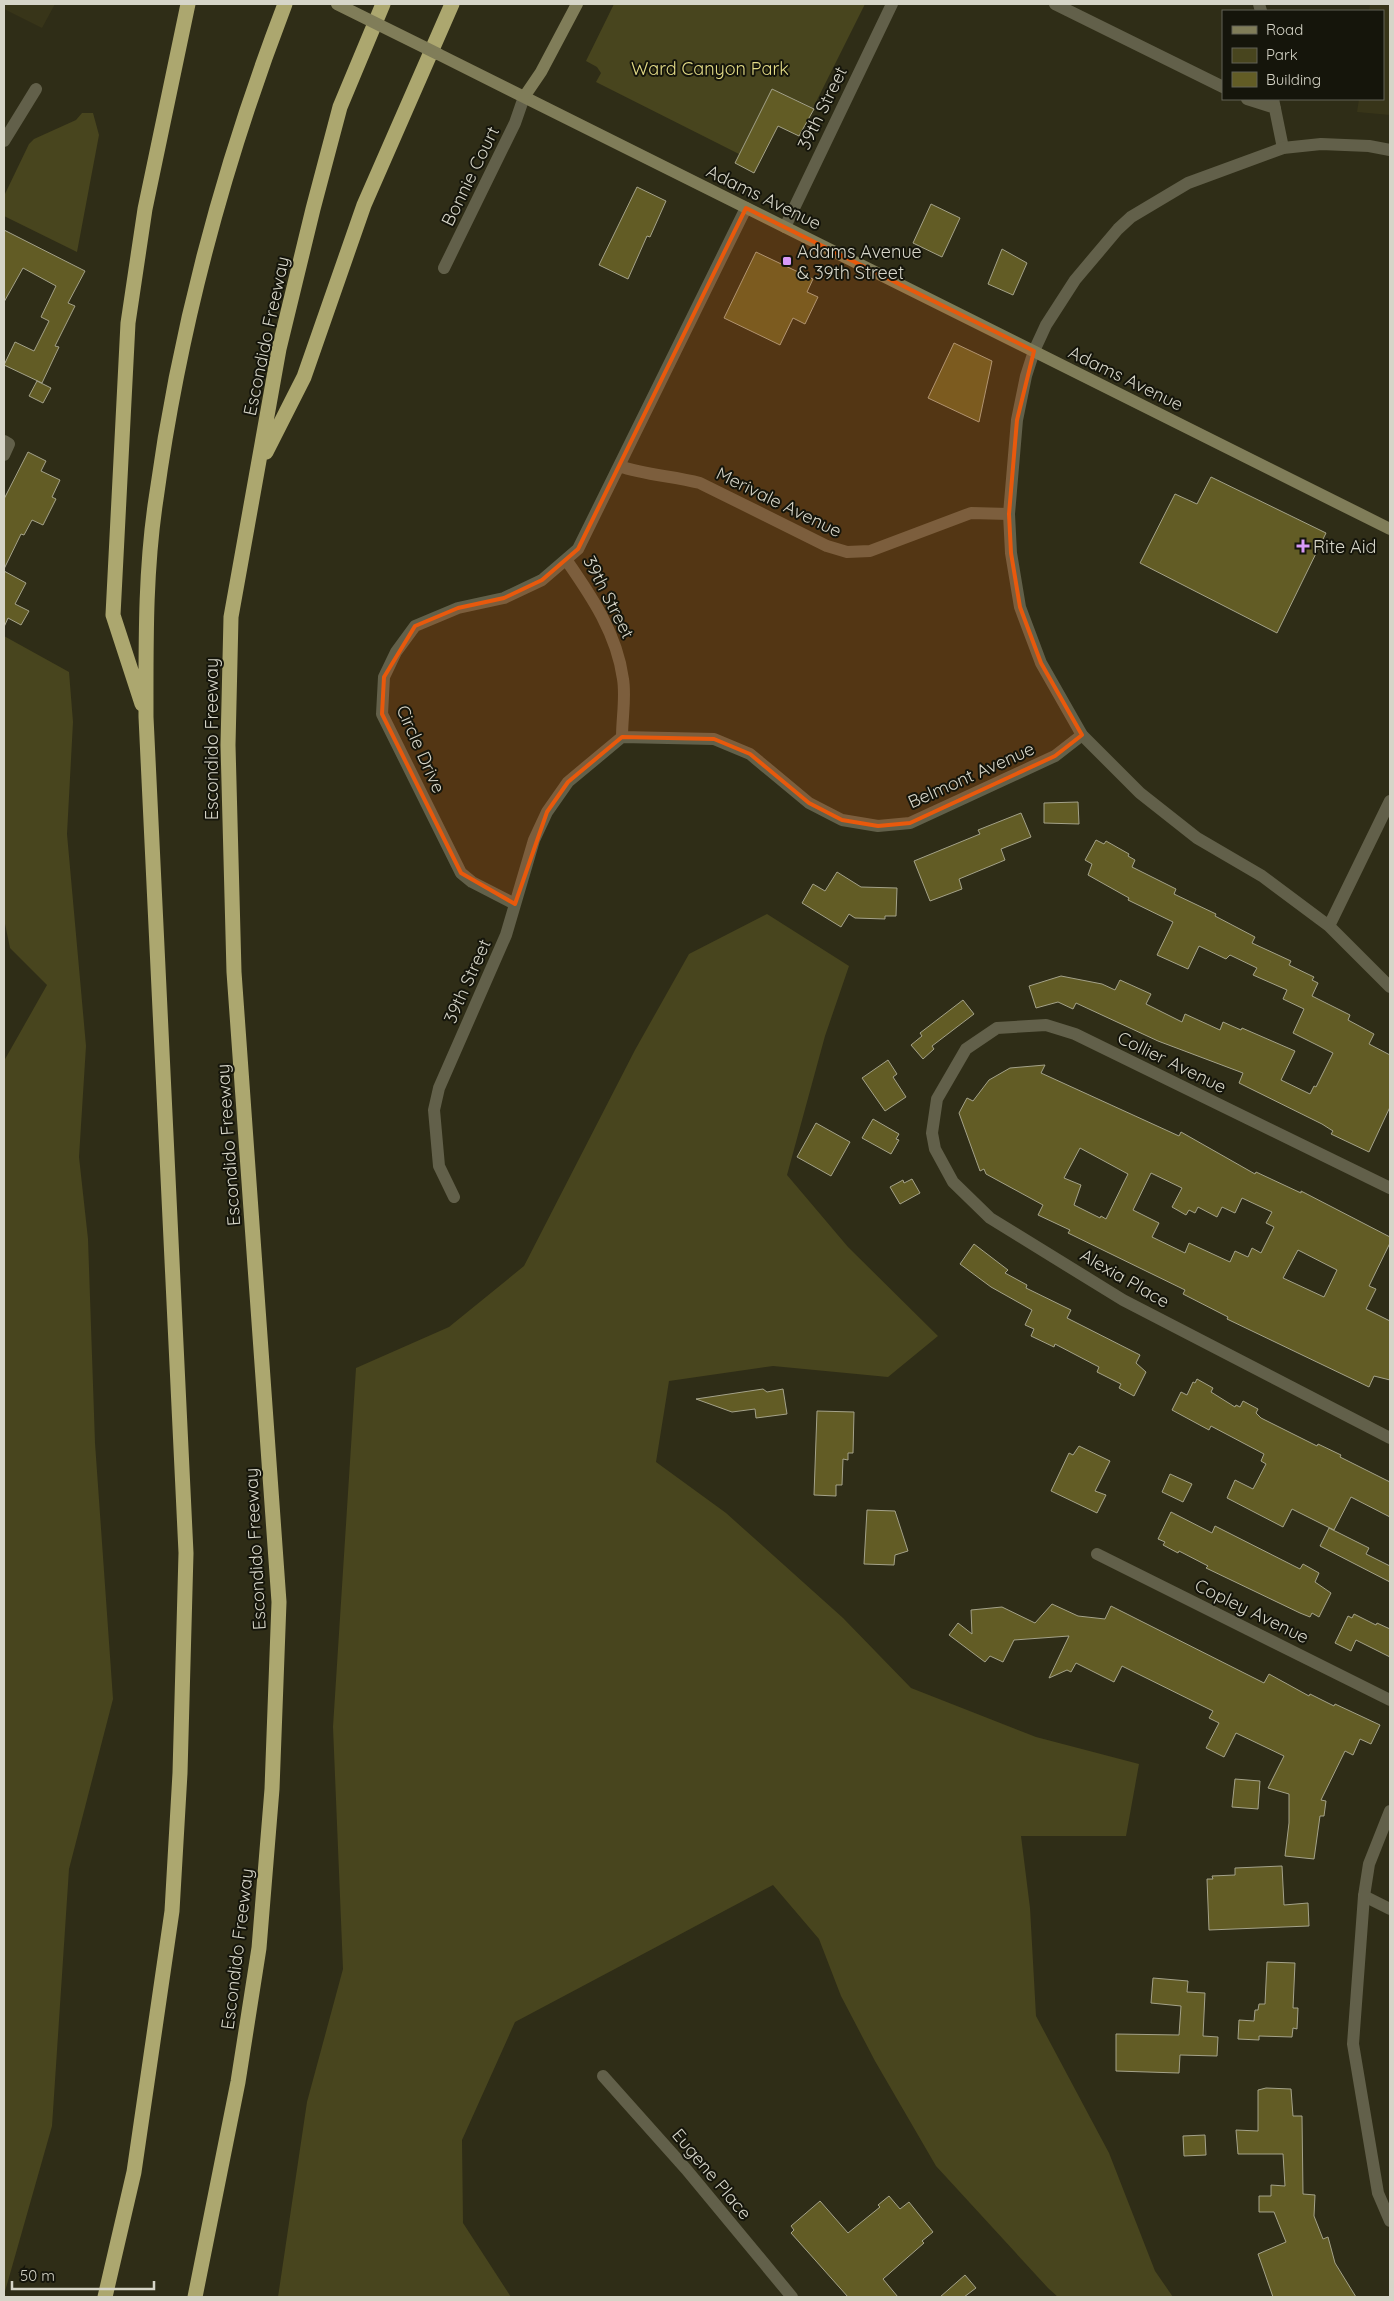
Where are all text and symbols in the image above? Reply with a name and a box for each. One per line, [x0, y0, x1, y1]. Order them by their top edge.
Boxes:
legend [1222, 10, 1384, 100]
text: Road [1266, 20, 1303, 39]
text: Park [1266, 45, 1298, 64]
park label: Ward Canyon Park [631, 57, 789, 80]
street label: 39th Street [792, 63, 852, 153]
text: Building [1266, 70, 1321, 89]
street label: Bonnie Court [436, 122, 504, 230]
street label: Adams Avenue [703, 159, 825, 235]
place label: Adams Avenue & 39th Street [797, 240, 922, 284]
street label: Escondido Freeway [238, 254, 294, 418]
marker: Adams Avenue & 39th Street [781, 255, 793, 267]
street label: Adams Avenue [1065, 340, 1187, 416]
street label: Merivale Avenue [712, 462, 846, 542]
place label: Rite Aid [1313, 535, 1376, 558]
marker: Rite Aid [1297, 540, 1309, 552]
street label: 39th Street [578, 552, 640, 642]
street label: Escondido Freeway [200, 658, 223, 820]
street label: Circle Drive [391, 701, 451, 797]
street label: Belmont Avenue [904, 737, 1038, 813]
street label: 39th Street [438, 935, 496, 1027]
street label: Collier Avenue [1114, 1026, 1230, 1098]
street label: Escondido Freeway [211, 1063, 245, 1227]
street label: Alexia Place [1076, 1243, 1174, 1313]
street label: Escondido Freeway [239, 1467, 271, 1631]
street label: Copley Avenue [1191, 1573, 1313, 1649]
street label: Escondido Freeway [216, 1867, 258, 2031]
street label: Eugene Place [667, 2124, 757, 2224]
scale bar [12, 2258, 155, 2290]
text: 50 m [20, 2266, 55, 2285]

